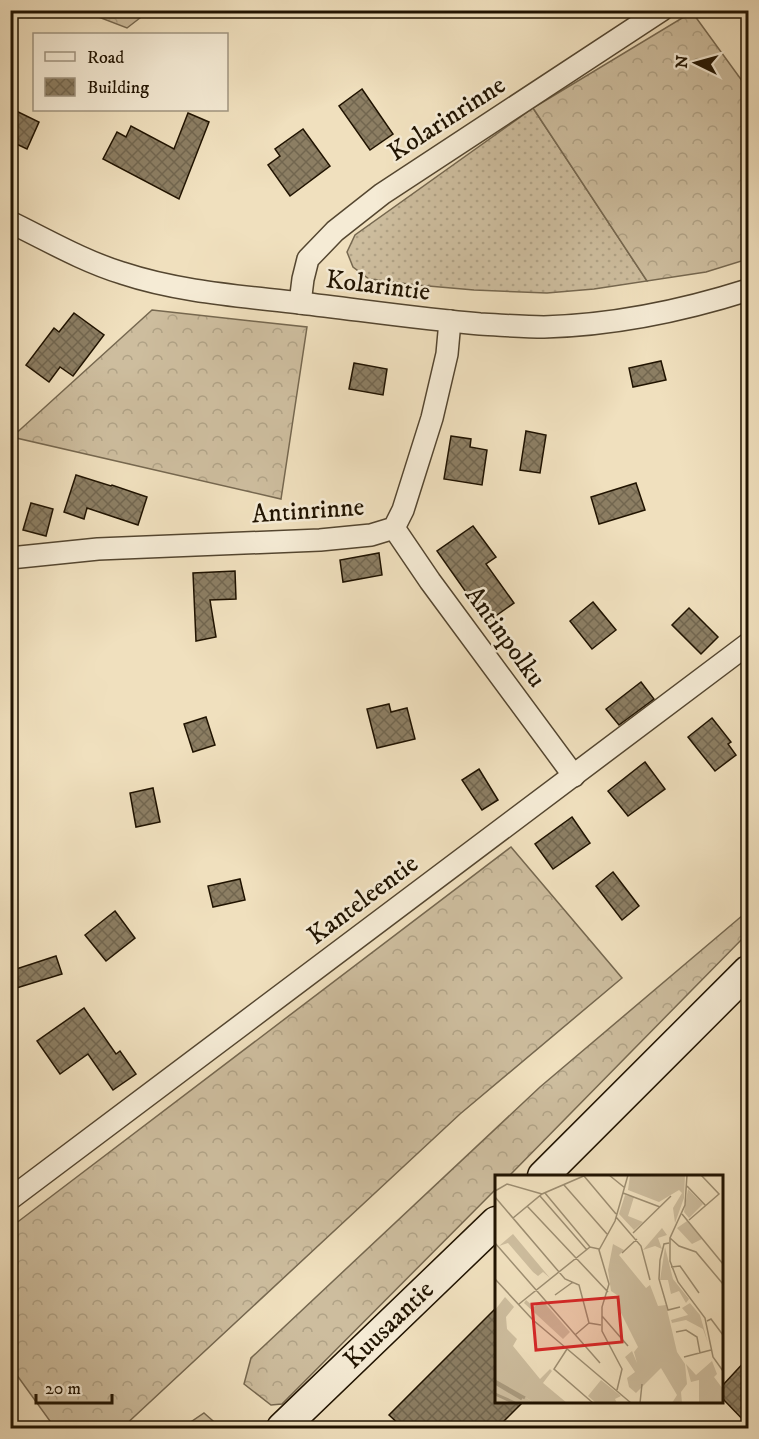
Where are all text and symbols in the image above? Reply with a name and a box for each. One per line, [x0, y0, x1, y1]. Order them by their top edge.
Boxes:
legend [33, 33, 228, 111]
north arrow [666, 33, 726, 93]
text: Road [87, 47, 124, 69]
text: N [672, 54, 693, 69]
street label: Kolarinrinne [382, 69, 512, 169]
text: Building [87, 77, 149, 99]
street label: Kolarintie [324, 263, 432, 309]
street label: Antinrinne [251, 491, 365, 531]
street label: Antinpolku [457, 580, 553, 694]
street label: Kanteleentie [301, 848, 425, 952]
inset map [495, 1175, 723, 1403]
street label: Kuusaantie [337, 1274, 441, 1376]
scale bar [36, 1367, 112, 1405]
text: 20 m [45, 1378, 81, 1400]

